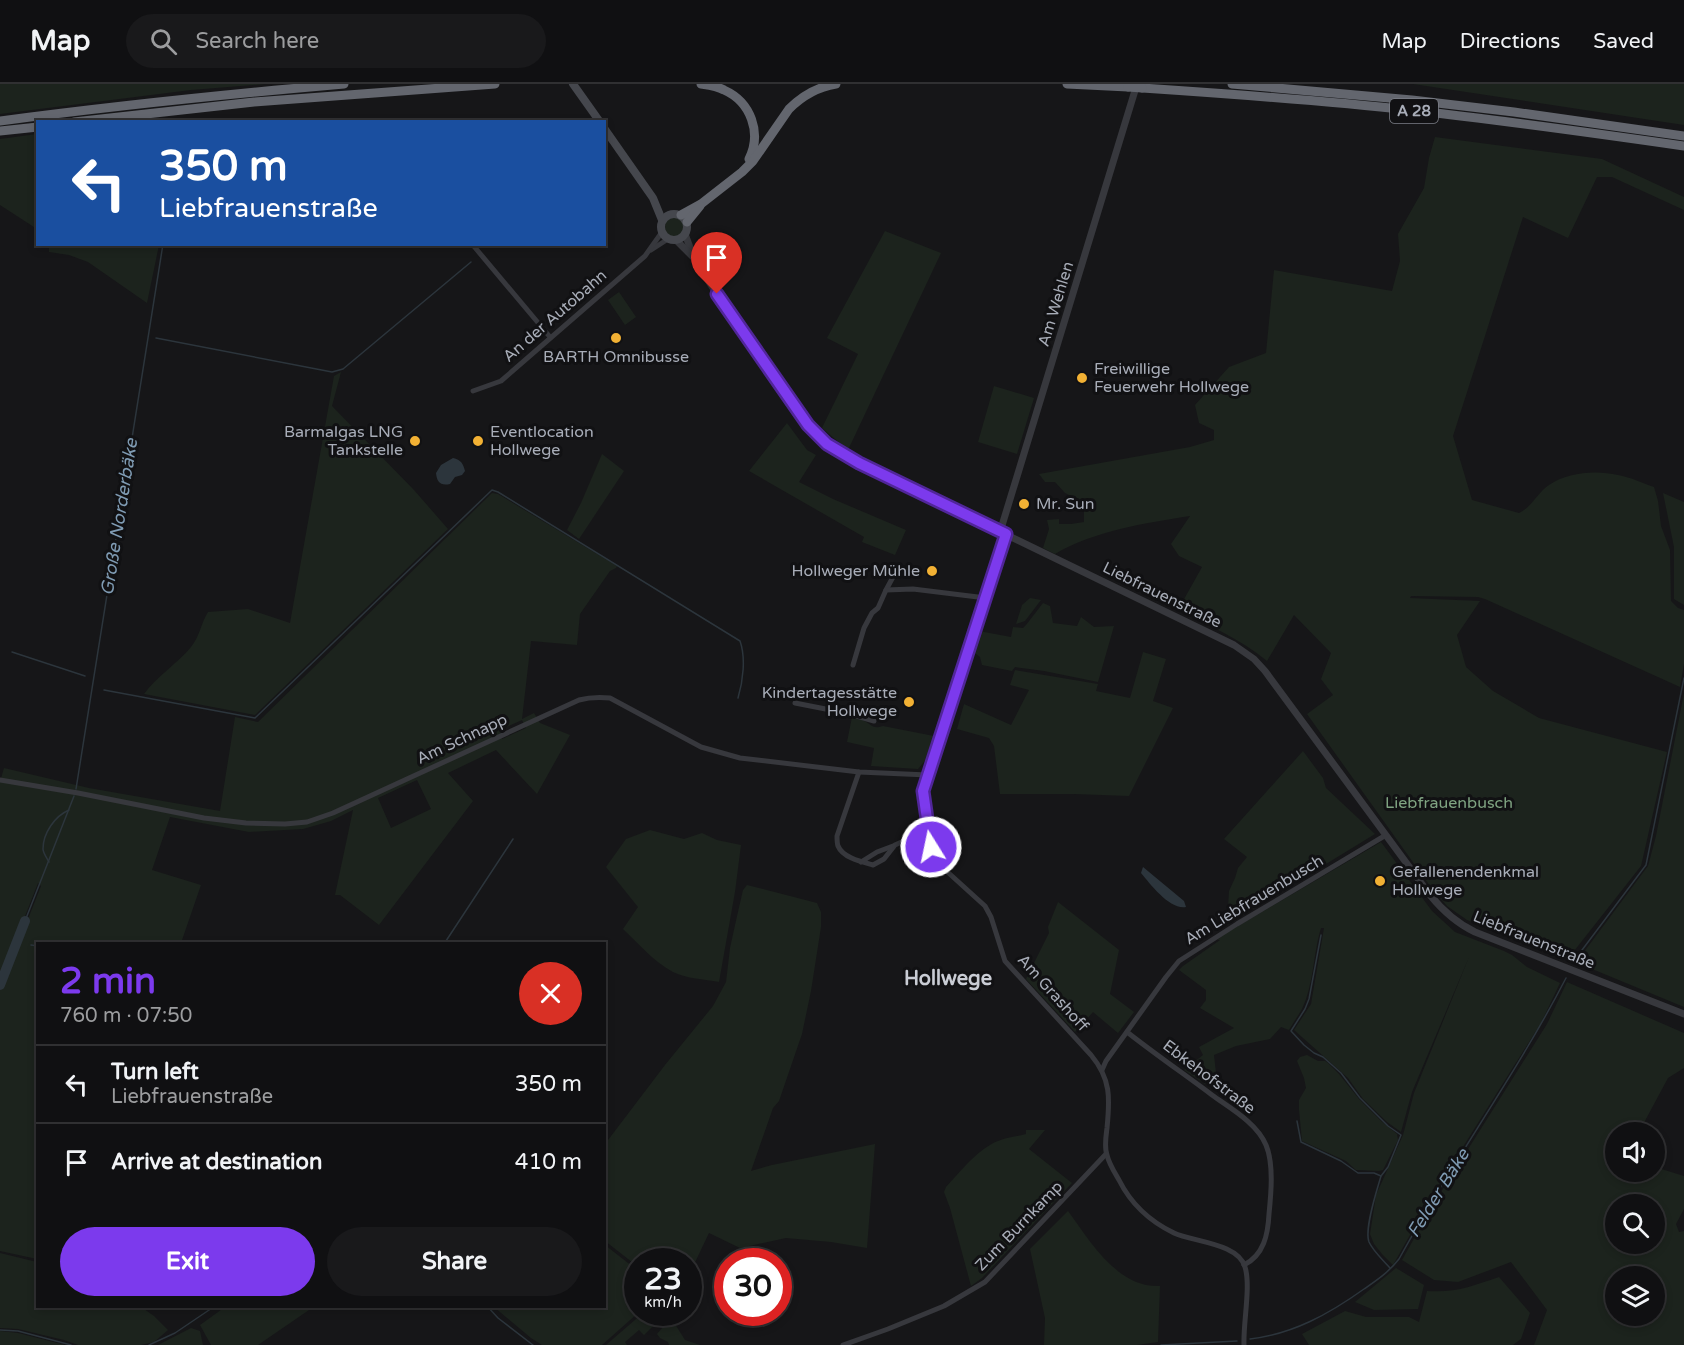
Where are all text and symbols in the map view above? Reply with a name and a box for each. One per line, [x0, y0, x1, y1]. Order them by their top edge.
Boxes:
search box [126, 14, 546, 68]
text: Map [30, 24, 90, 58]
icon: search [147, 25, 180, 58]
text: Search here [195, 28, 319, 54]
text: Map [1381, 29, 1427, 54]
text: Directions [1460, 29, 1560, 54]
text: Saved [1593, 29, 1654, 54]
road number: A 28 [1390, 99, 1438, 123]
text: 350 m [159, 141, 288, 192]
icon: left [60, 144, 138, 222]
text: Liebfrauenstraße [159, 192, 378, 225]
pin [691, 232, 742, 294]
icon: arrive [700, 241, 733, 274]
street label: Am Wehlen [1034, 259, 1078, 349]
street label: An der Autobahn [499, 265, 611, 367]
marker: BARTH Omnibusse [609, 331, 623, 345]
place label: BARTH Omnibusse [543, 347, 689, 367]
place label: Freiwillige Feuerwehr Hollwege [1094, 359, 1249, 397]
marker: Freiwillige Feuerwehr Hollwege [1075, 371, 1089, 385]
place label: Barmalgas LNG Tankstelle [284, 422, 403, 460]
place label: Eventlocation Hollwege [490, 422, 594, 460]
marker: Barmalgas LNG Tankstelle [408, 434, 422, 448]
marker: Eventlocation Hollwege [471, 434, 485, 448]
water label: Große Norderbäke [96, 436, 142, 597]
place label: Mr. Sun [1036, 494, 1094, 514]
marker: Mr. Sun [1017, 497, 1031, 511]
street label: Liebfrauenstraße [1099, 558, 1225, 632]
place label: Hollweger Mühle [792, 561, 920, 581]
marker: Hollweger Mühle [925, 564, 939, 578]
place label: Kindertagesstätte Hollwege [762, 683, 897, 721]
marker: Kindertagesstätte Hollwege [902, 695, 916, 709]
street label: Am Schnapp [413, 709, 511, 769]
park label: Liebfrauenbusch [1385, 793, 1513, 813]
position arrow [899, 815, 963, 879]
street label: Am Liebfrauenbusch [1181, 851, 1327, 949]
place label: Gefallenendenkmal Hollwege [1392, 862, 1539, 900]
marker: Gefallenendenkmal Hollwege [1373, 874, 1387, 888]
street label: Liebfrauenstraße [1470, 906, 1598, 974]
street label: Am Grashoff [1013, 950, 1093, 1036]
text: 2 min [60, 960, 156, 1003]
button: close [519, 962, 582, 1025]
district label: Hollwege [904, 967, 992, 991]
text: 760 m · 07:50 [60, 1004, 192, 1028]
street label: Ebkehofstraße [1159, 1036, 1259, 1118]
text: Turn left [111, 1059, 199, 1085]
icon: left [60, 1068, 93, 1101]
text: 350 m [515, 1071, 582, 1097]
text: Liebfrauenstraße [111, 1085, 273, 1109]
map controls [1605, 1122, 1665, 1326]
button: sound [1605, 1122, 1665, 1182]
water label: Felder Bäke [1402, 1144, 1474, 1241]
icon: arrive [60, 1146, 93, 1179]
text: Arrive at destination [111, 1149, 322, 1175]
text: 410 m [515, 1149, 582, 1175]
street label: Zum Burnkamp [971, 1177, 1067, 1275]
button: search [1605, 1194, 1665, 1254]
button: Exit [60, 1227, 315, 1296]
button: Share [327, 1227, 582, 1296]
speed limit sign: 30 [714, 1248, 792, 1326]
text: 23 [644, 1261, 682, 1298]
button: layers [1605, 1266, 1665, 1326]
text: km/h [644, 1293, 682, 1311]

